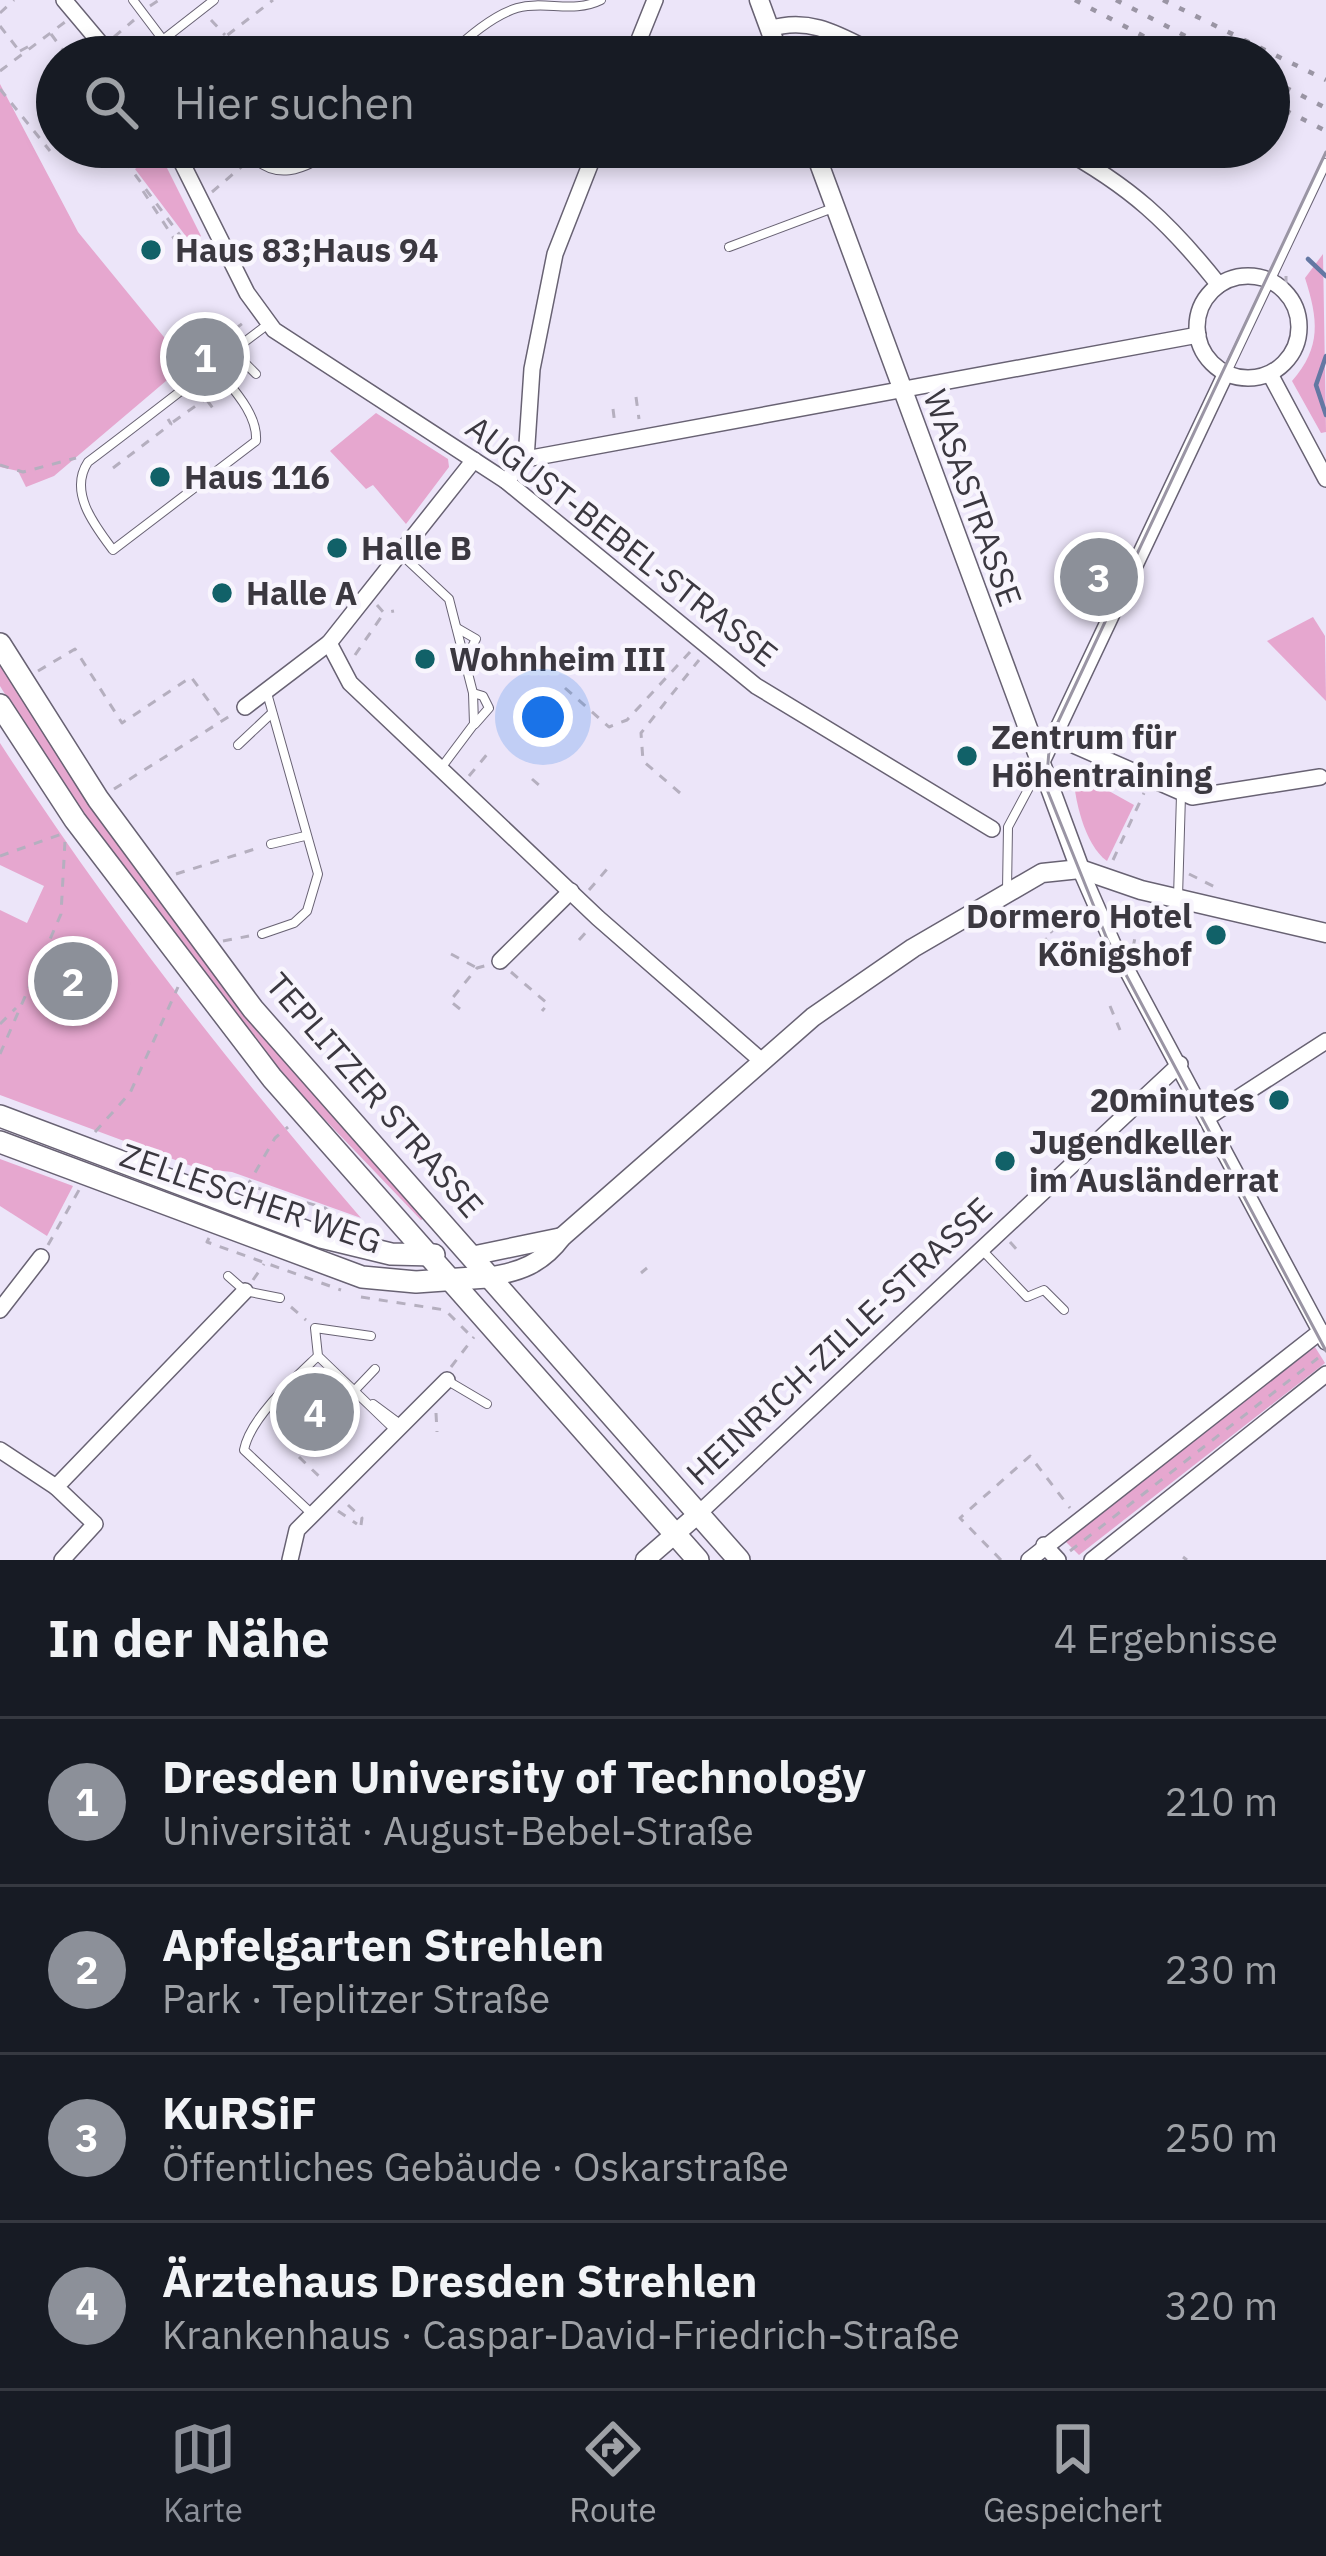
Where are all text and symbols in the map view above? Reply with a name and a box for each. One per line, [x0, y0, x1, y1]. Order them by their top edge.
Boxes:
search box [36, 36, 1290, 168]
icon: search [78, 69, 144, 135]
text: Hier suchen [174, 73, 415, 131]
place label: Haus 83;Haus 94 [175, 228, 439, 271]
marker: Haus 83;Haus 94 [138, 237, 164, 263]
pin: 1 [166, 312, 244, 402]
street label: WASASTRASSE [914, 383, 1033, 612]
street label: AUGUST-BEBEL-STRASSE [458, 405, 787, 676]
place label: Haus 116 [184, 455, 330, 498]
marker: Haus 116 [147, 464, 173, 490]
place label: Halle B [361, 526, 472, 569]
pin: 3 [1060, 532, 1138, 622]
marker: Halle B [324, 535, 350, 561]
place label: Halle A [246, 571, 357, 614]
marker: Halle A [209, 580, 235, 606]
place label: Wohnheim III [449, 637, 666, 680]
marker: Wohnheim III [412, 646, 438, 672]
your location [513, 687, 573, 747]
place label: Zentrum für Höhentraining [991, 715, 1213, 796]
marker: Zentrum für Höhentraining [954, 743, 980, 769]
place label: Dormero Hotel Königshof [966, 894, 1192, 975]
marker: Dormero Hotel Königshof [1203, 922, 1229, 948]
pin: 2 [34, 936, 112, 1026]
street label: TEPLITZER STRASSE [257, 963, 494, 1226]
place label: 20minutes [1089, 1078, 1255, 1121]
marker: 20minutes [1266, 1087, 1292, 1113]
place label: Jugendkeller im Ausländerrat [1029, 1120, 1279, 1201]
street label: ZELLESCHER WEG [115, 1133, 387, 1262]
marker: Jugendkeller im Ausländerrat [992, 1148, 1018, 1174]
street label: HEINRICH-ZILLE-STRASSE [676, 1187, 1001, 1494]
pin: 4 [276, 1367, 354, 1457]
text: In der Nähe [48, 1605, 330, 1671]
text: 4 Ergebnisse [1054, 1613, 1278, 1664]
text: Dresden University of Technology [162, 1747, 866, 1805]
text: 1 [75, 1776, 99, 1827]
text: 210 m [1165, 1776, 1278, 1827]
text: Universität · August-Bebel-Straße [162, 1805, 754, 1856]
text: Apfelgarten Strehlen [162, 1915, 604, 1973]
text: 2 [75, 1944, 99, 1995]
text: 230 m [1165, 1944, 1278, 1995]
text: Park · Teplitzer Straße [162, 1973, 550, 2024]
text: KuRSiF [162, 2083, 317, 2141]
text: 3 [75, 2112, 99, 2163]
text: 250 m [1165, 2112, 1278, 2163]
text: Öffentliches Gebäude · Oskarstraße [162, 2141, 789, 2192]
text: Ärztehaus Dresden Strehlen [162, 2251, 758, 2309]
text: 4 [75, 2280, 99, 2331]
text: 320 m [1165, 2280, 1278, 2331]
text: Krankenhaus · Caspar-David-Friedrich-Straße [162, 2309, 960, 2360]
tab: Karte [163, 2416, 243, 2531]
tab: Route [569, 2416, 657, 2531]
tab: Gespeichert [983, 2416, 1163, 2531]

